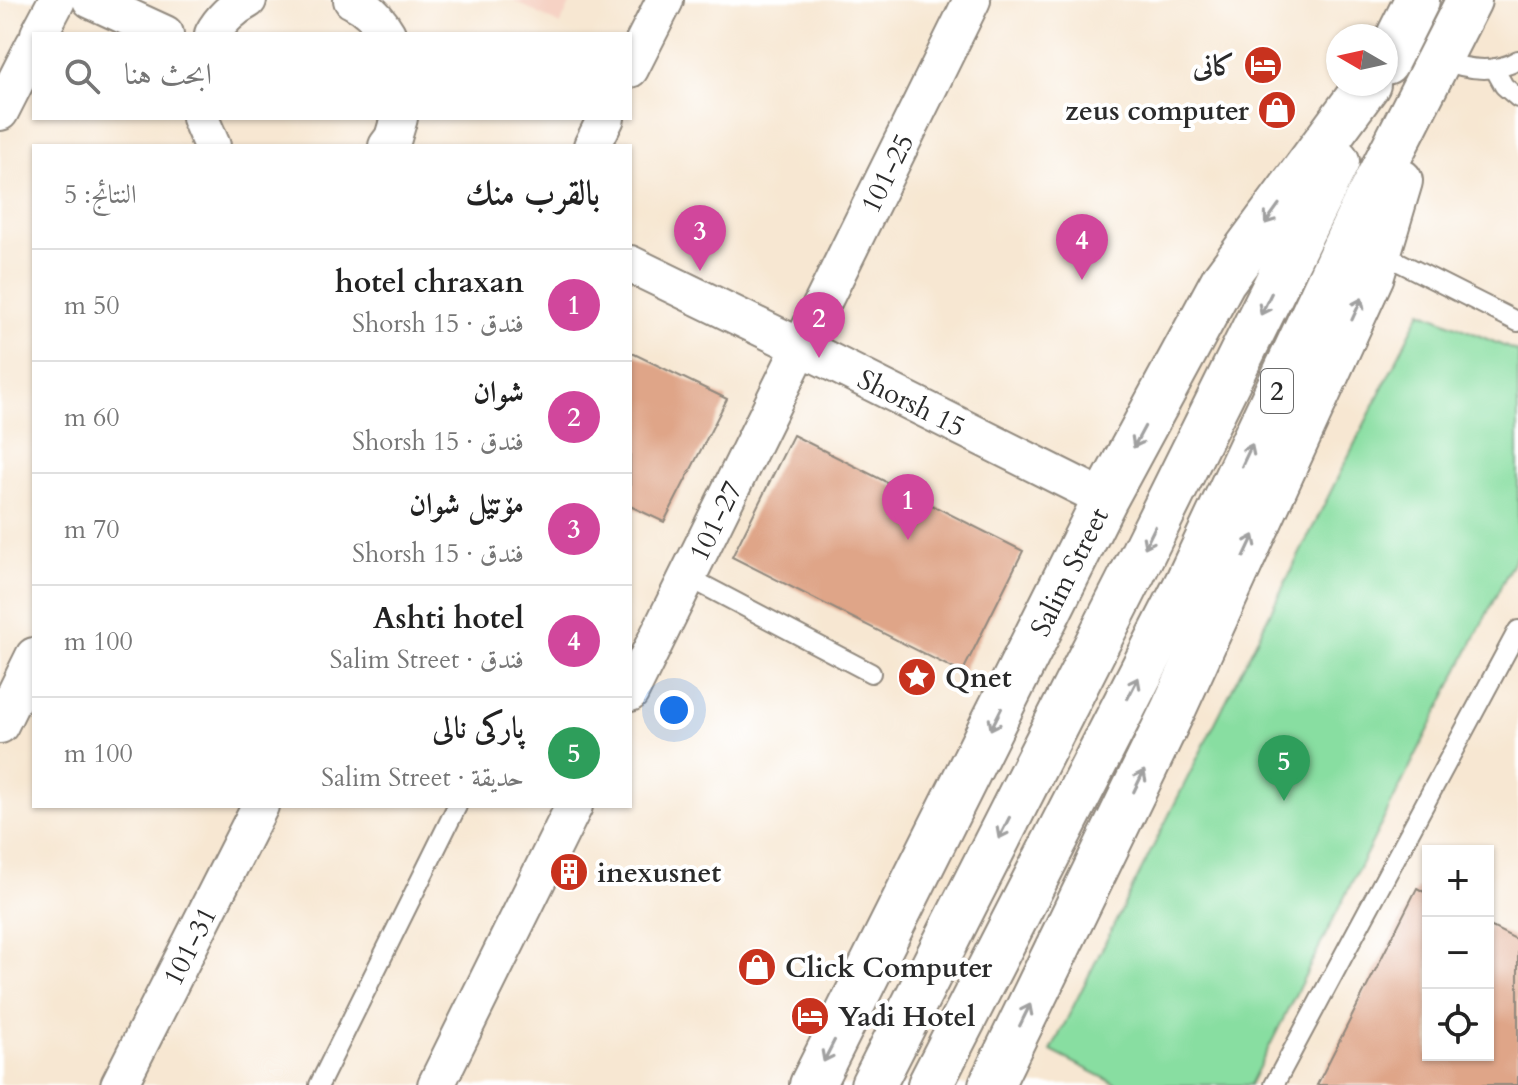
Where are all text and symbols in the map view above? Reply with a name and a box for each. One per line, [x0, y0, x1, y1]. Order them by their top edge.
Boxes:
north arrow [1326, 24, 1398, 96]
search box [32, 32, 632, 120]
hotel icon: کانی [1242, 44, 1284, 86]
place label: کانی [1192, 47, 1235, 85]
icon: search [60, 54, 104, 98]
text: ابحث هنا [124, 54, 212, 95]
shop icon: zeus computer [1256, 89, 1298, 131]
place label: zeus computer [1065, 92, 1250, 130]
street label: 101-25 [852, 127, 923, 219]
text: بالقرب منك [465, 170, 600, 216]
text: النتائج: 5 [64, 177, 137, 212]
one-way arrow [1264, 203, 1280, 225]
pin: 3 [674, 205, 726, 271]
pin: 4 [1056, 214, 1108, 280]
text: hotel chraxan [335, 262, 524, 303]
text: 50 m [64, 288, 120, 323]
text: 1 [567, 288, 581, 323]
pin: 2 [793, 292, 845, 358]
one-way arrow [1258, 292, 1273, 316]
one-way arrow [1350, 297, 1365, 321]
text: فندق · Shorsh 15 [352, 306, 524, 341]
street label: Shorsh 15 [851, 360, 972, 446]
road number: 2 [1261, 369, 1293, 413]
text: شوان [473, 372, 524, 413]
text: 60 m [64, 400, 120, 435]
text: 2 [567, 400, 581, 435]
text: فندق · Shorsh 15 [352, 424, 524, 459]
one-way arrow [1131, 425, 1147, 448]
one-way arrow [1240, 443, 1255, 467]
pin: 1 [882, 474, 934, 540]
street label: 101-27 [680, 475, 752, 567]
text: مۆتێل شوان [409, 484, 524, 525]
street label: Salim Street [1021, 501, 1118, 643]
text: 70 m [64, 512, 120, 547]
text: 3 [567, 512, 581, 547]
one-way arrow [1142, 525, 1158, 549]
one-way arrow [1242, 534, 1257, 558]
text: فندق · Shorsh 15 [352, 536, 524, 571]
text: Ashti hotel [373, 598, 524, 639]
text: 100 m [64, 624, 133, 659]
text: 4 [567, 624, 581, 659]
text: فندق · Salim Street [330, 642, 524, 677]
place icon: Qnet [896, 656, 938, 698]
place label: Qnet [945, 659, 1012, 697]
one-way arrow [1125, 677, 1141, 701]
your location [654, 690, 694, 730]
one-way arrow [987, 706, 1003, 730]
text: پارکی نالی [432, 708, 524, 749]
pin: 5 [1258, 735, 1310, 801]
text: 100 m [64, 736, 133, 771]
text: 5 [567, 736, 581, 771]
text: حديقة · Salim Street [321, 760, 524, 795]
one-way arrow [1132, 770, 1147, 794]
one-way arrow [995, 816, 1011, 840]
map controls [1422, 845, 1494, 1061]
button: + [1422, 845, 1494, 917]
building icon: inexusnet [548, 851, 590, 893]
place label: inexusnet [597, 854, 721, 892]
street label: 101-31 [154, 900, 226, 992]
button: − [1422, 917, 1494, 989]
shop icon: Click Computer [736, 946, 778, 988]
place label: Click Computer [785, 949, 993, 987]
button: locate [1422, 989, 1494, 1061]
hotel icon: Yadi Hotel [789, 995, 831, 1037]
place label: Yadi Hotel [838, 998, 976, 1036]
one-way arrow [1018, 1003, 1033, 1027]
one-way arrow [821, 1039, 836, 1063]

